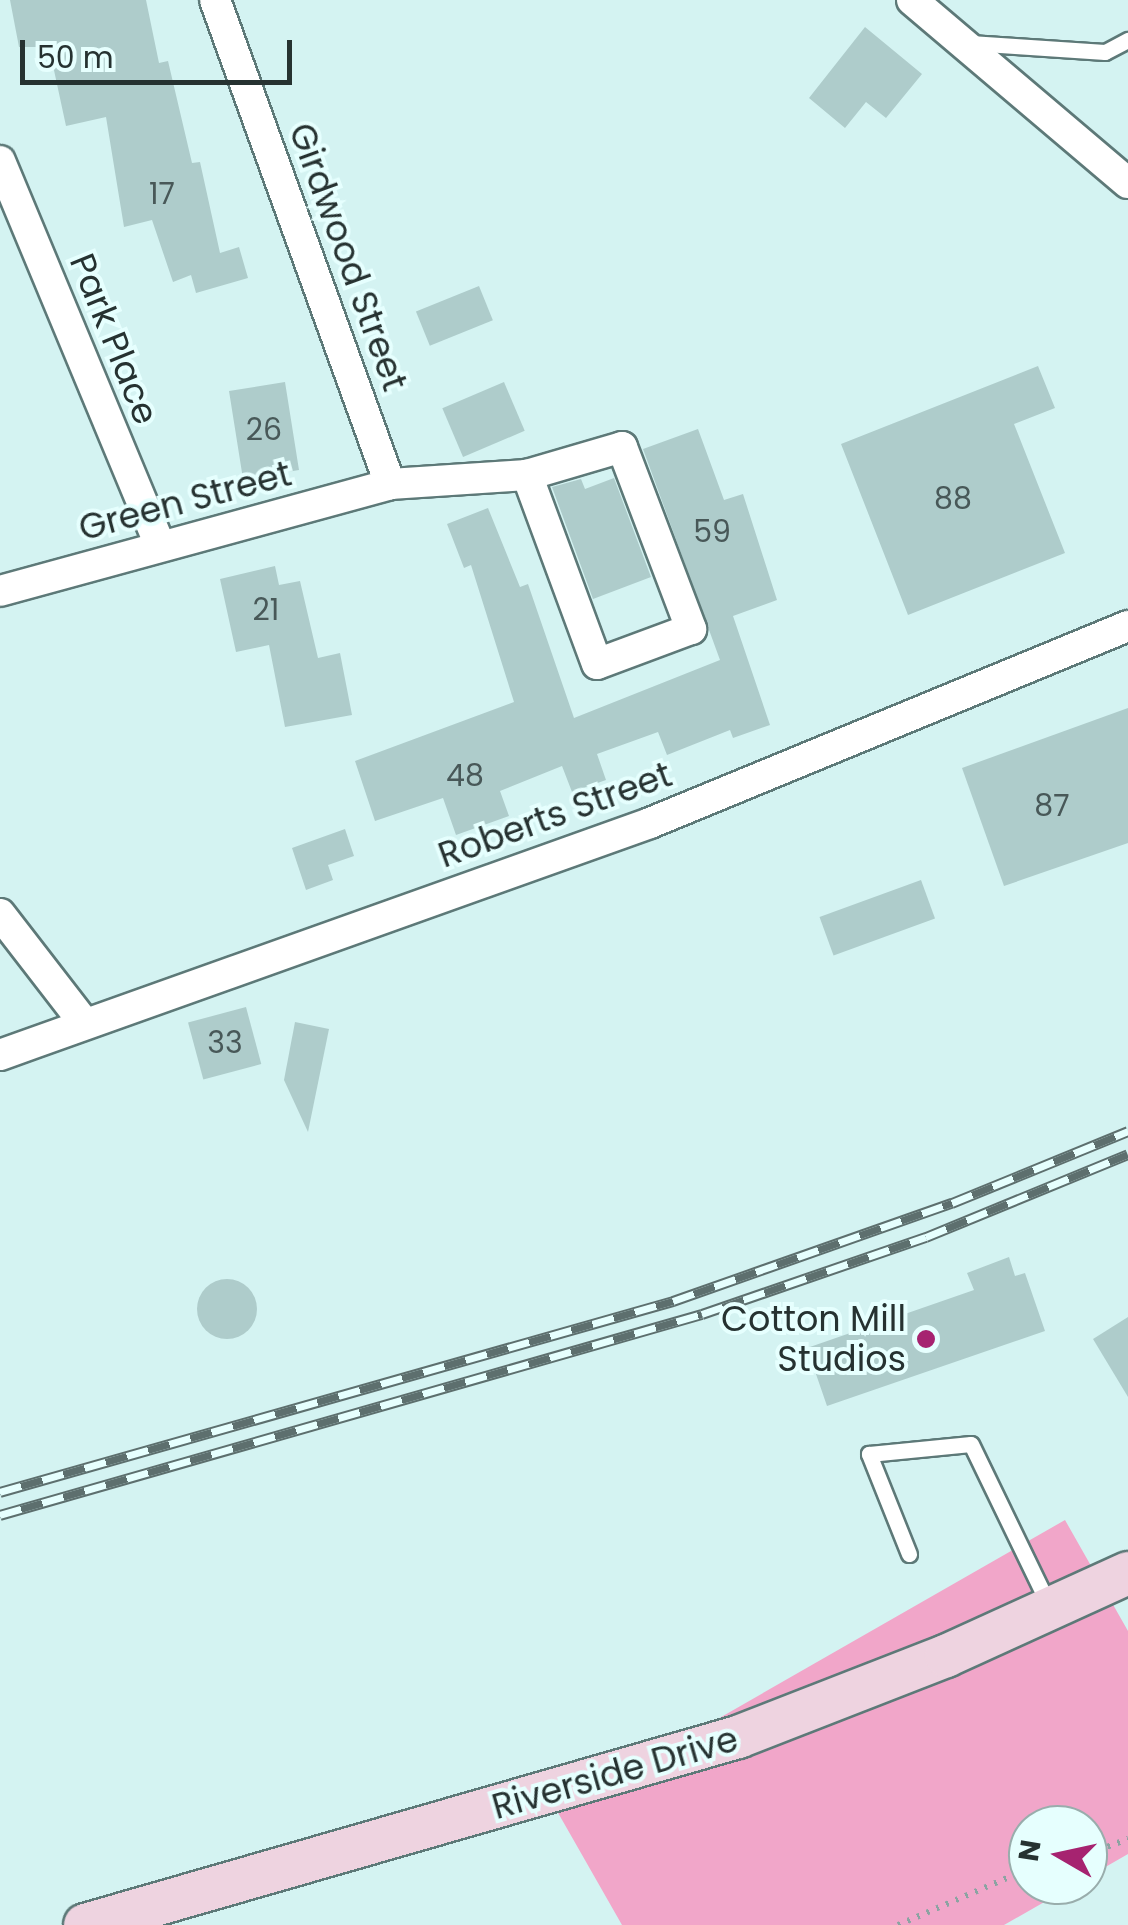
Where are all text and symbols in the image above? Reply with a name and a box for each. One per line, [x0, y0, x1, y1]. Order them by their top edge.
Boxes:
scale bar [25, 20, 298, 82]
text: 50 m [37, 36, 114, 79]
street label: Girdwood Street [280, 118, 416, 396]
house number: 17 [149, 176, 175, 212]
street label: Park Place [61, 248, 167, 430]
house number: 26 [246, 412, 282, 448]
street label: Green Street [74, 453, 296, 549]
house number: 88 [934, 481, 972, 517]
house number: 59 [693, 514, 731, 550]
house number: 21 [253, 592, 279, 628]
street label: Roberts Street [433, 753, 677, 877]
house number: 48 [446, 758, 484, 794]
house number: 87 [1034, 788, 1070, 824]
house number: 33 [207, 1025, 243, 1061]
place label: Cotton Mill Studios [721, 1298, 906, 1380]
marker: Cotton Mill Studios [915, 1328, 937, 1350]
street label: Riverside Drive [487, 1718, 743, 1828]
north arrow [1008, 1805, 1108, 1905]
text: N [1009, 1837, 1051, 1864]

